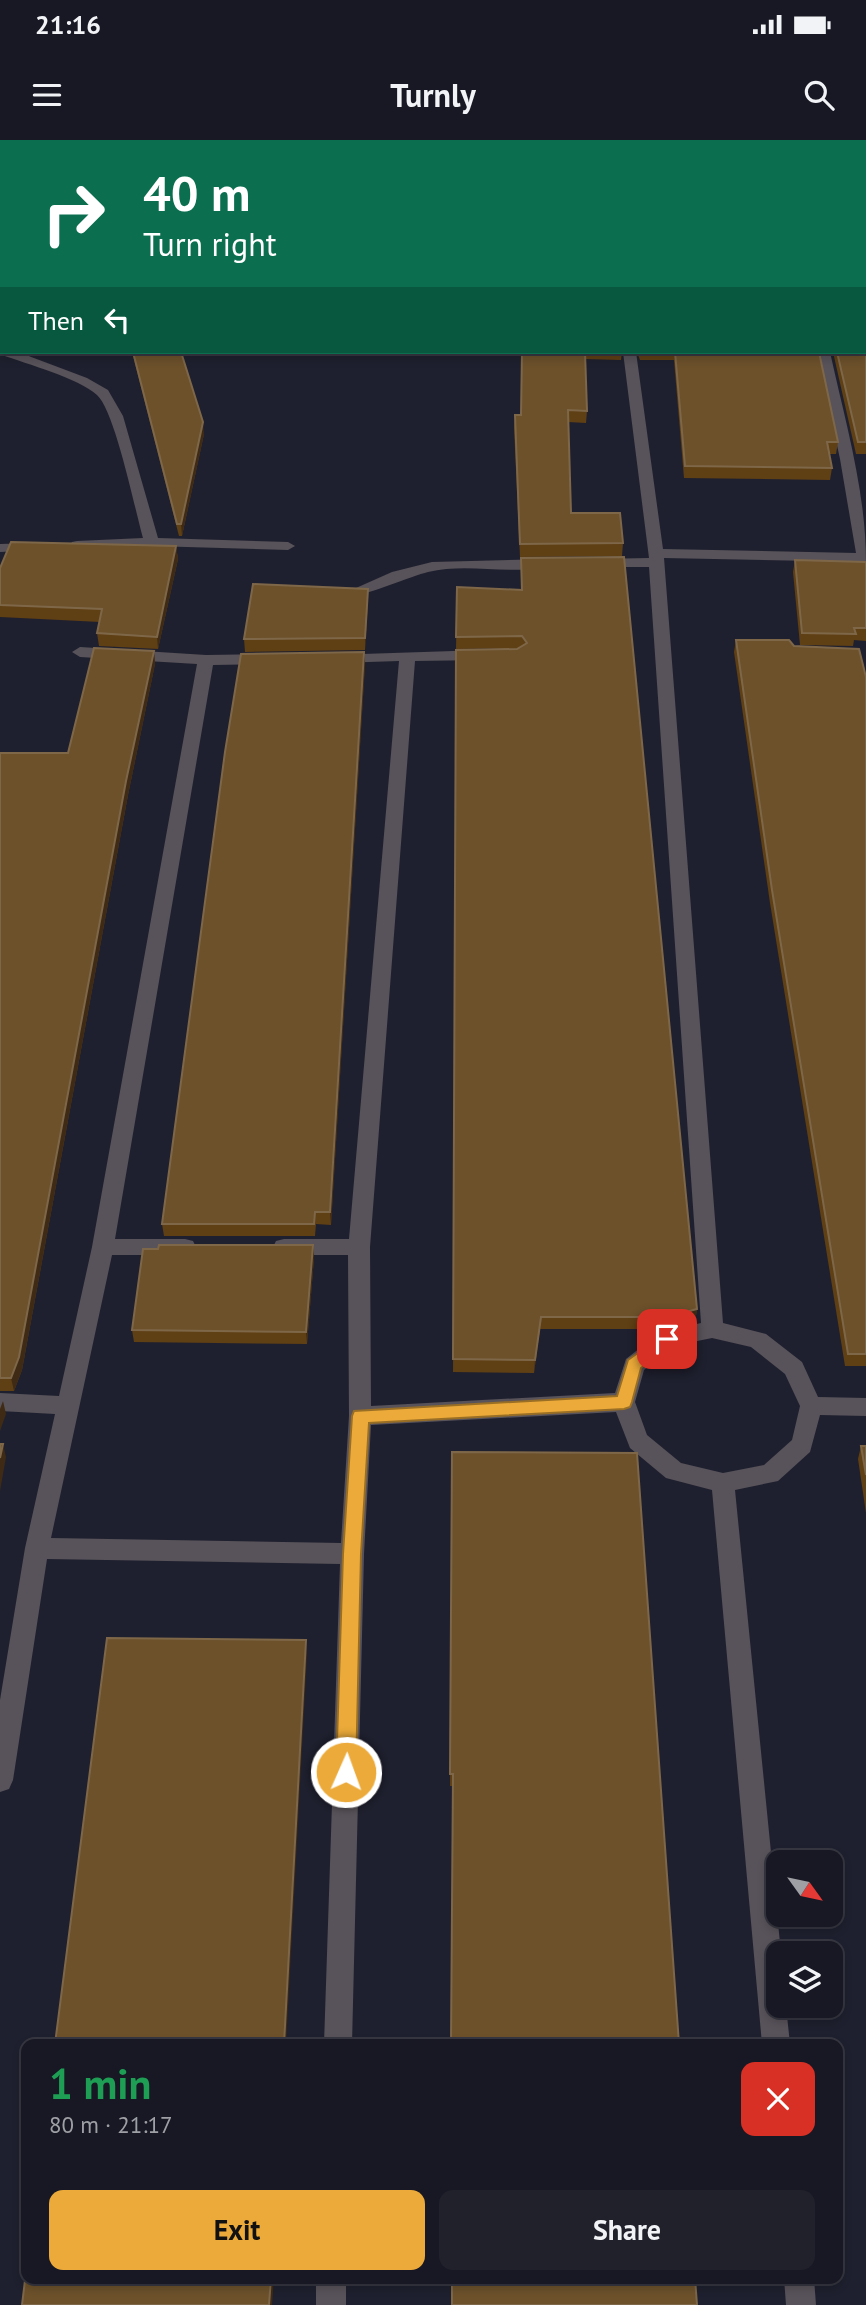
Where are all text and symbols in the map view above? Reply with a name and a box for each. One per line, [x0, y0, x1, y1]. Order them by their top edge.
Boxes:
text: 21:16 [35, 8, 101, 41]
text: Turnly [390, 74, 476, 116]
icon: menu [28, 76, 66, 114]
icon: search [800, 76, 838, 114]
text: 40 m [143, 161, 250, 225]
icon: right [28, 168, 119, 259]
text: Turn right [143, 223, 277, 265]
icon: left [98, 301, 136, 339]
text: Then [28, 304, 84, 337]
pin [637, 1309, 697, 1369]
icon: arrive [648, 1320, 686, 1358]
position arrow [309, 1735, 383, 1809]
north arrow [766, 1850, 844, 1927]
map controls [766, 1850, 843, 2018]
button: layers [766, 1941, 843, 2018]
text: 1 min [49, 2056, 151, 2111]
button: close [741, 2062, 815, 2136]
text: 80 m · 21:17 [49, 2110, 173, 2139]
button: Exit [49, 2190, 425, 2270]
button: Share [439, 2190, 815, 2270]

